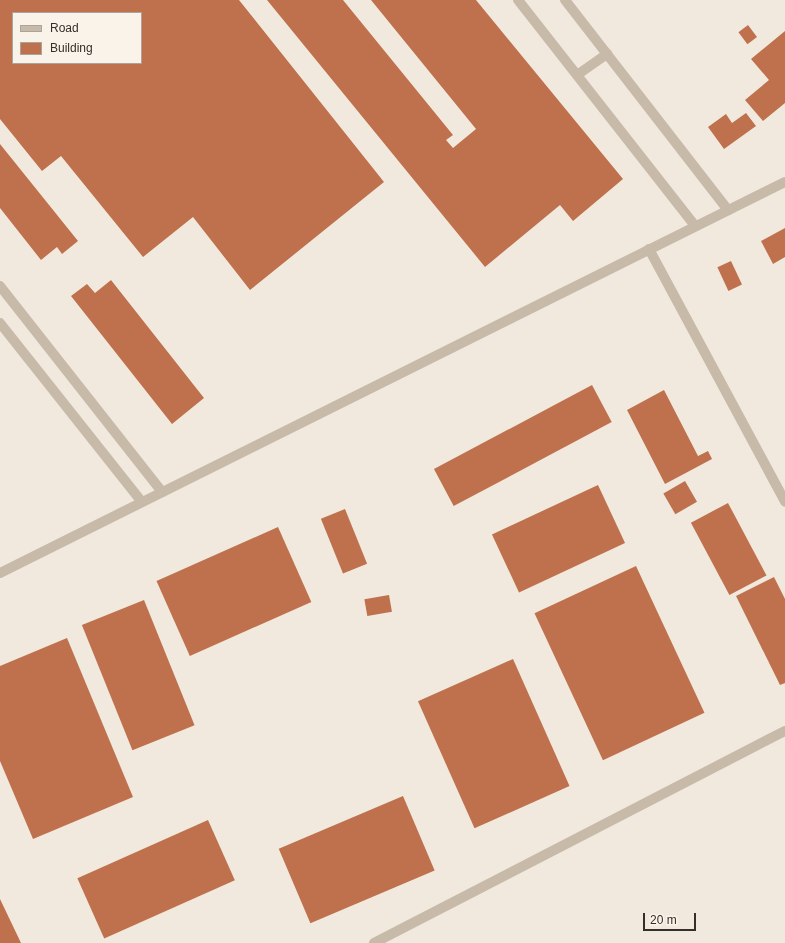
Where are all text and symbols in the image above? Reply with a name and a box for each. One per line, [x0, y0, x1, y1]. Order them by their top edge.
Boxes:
legend [12, 12, 142, 64]
text: Road [50, 21, 79, 35]
text: Building [50, 41, 93, 55]
scale bar [645, 905, 698, 931]
text: 20 m [650, 913, 677, 927]

